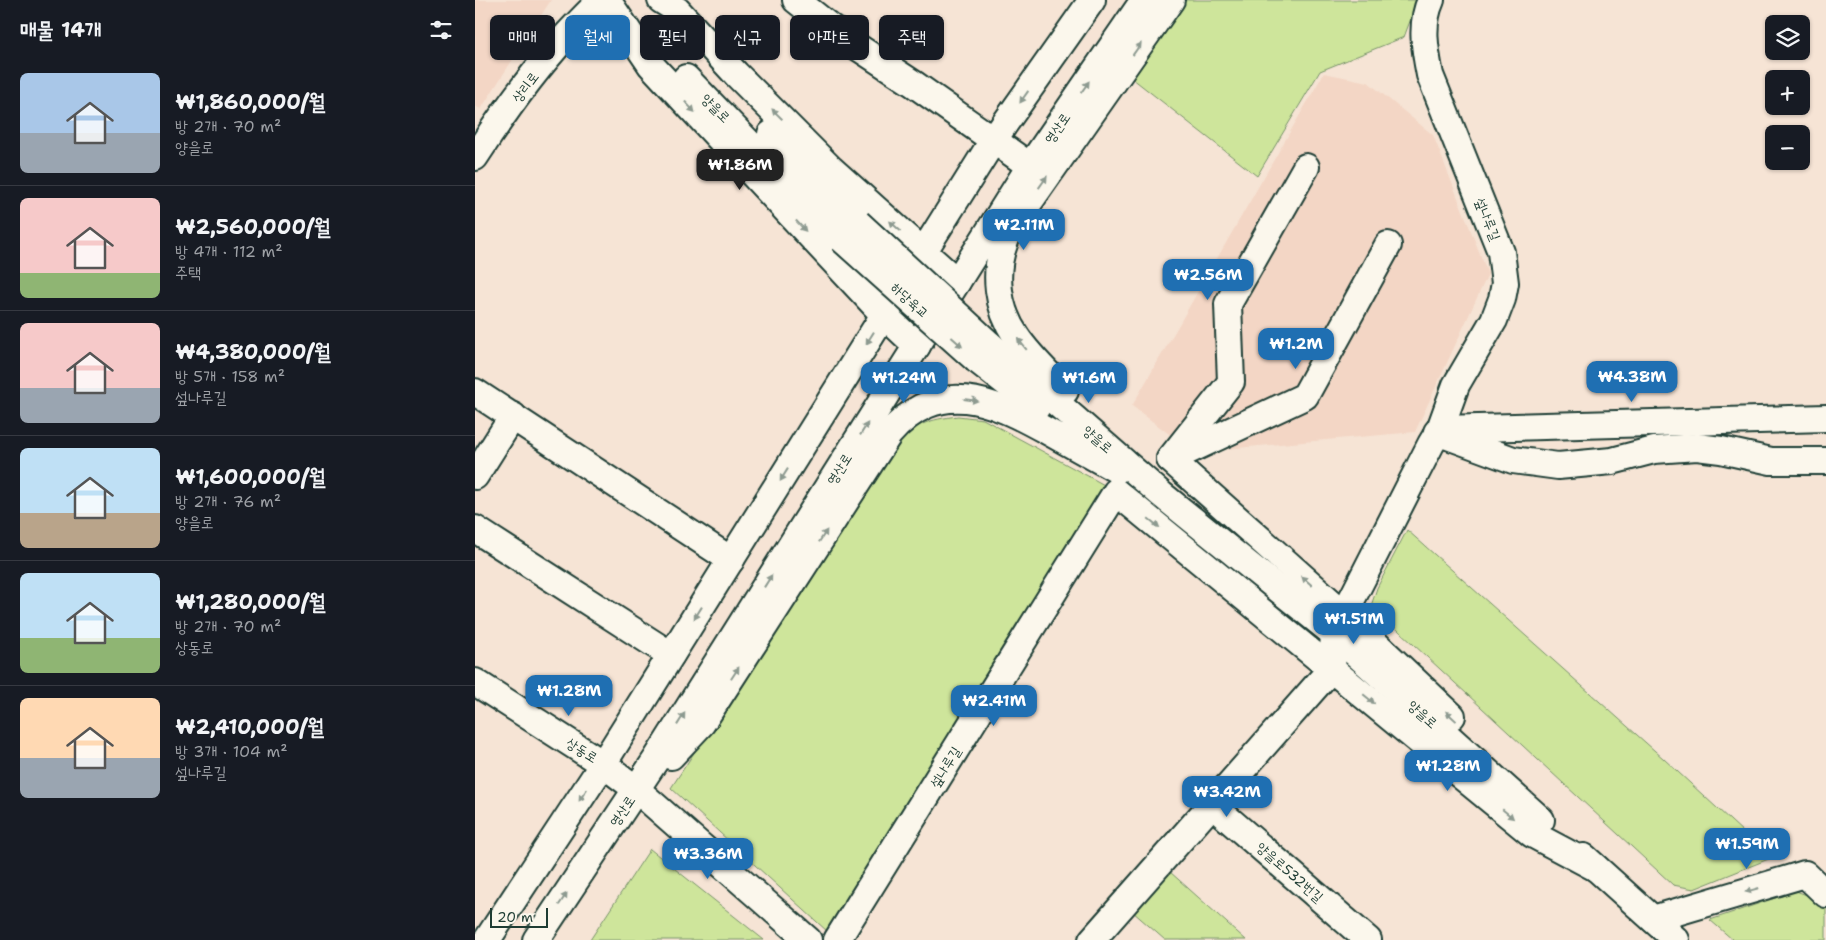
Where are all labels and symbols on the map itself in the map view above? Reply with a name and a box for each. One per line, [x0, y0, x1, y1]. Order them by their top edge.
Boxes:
one-way arrow [1132, 42, 1142, 56]
street label: 상리로 [508, 68, 542, 106]
one-way arrow [1080, 80, 1090, 94]
street label: 양을로 [698, 90, 734, 126]
one-way arrow [1019, 90, 1029, 104]
one-way arrow [684, 101, 696, 113]
one-way arrow [771, 109, 783, 121]
street label: 영산로 [1040, 109, 1074, 147]
pin: ₩1.86M [699, 148, 781, 191]
one-way arrow [1038, 175, 1048, 189]
street label: 섶나루길 [1471, 195, 1505, 244]
pin: ₩2.11M [983, 208, 1065, 251]
one-way arrow [795, 220, 807, 232]
one-way arrow [889, 220, 901, 232]
pin: ₩2.56M [1167, 258, 1249, 301]
street label: 하당육교 [887, 278, 933, 322]
pin: ₩1.2M [1261, 328, 1331, 370]
one-way arrow [865, 331, 875, 344]
one-way arrow [950, 336, 962, 348]
one-way arrow [1017, 338, 1028, 351]
pin: ₩4.38M [1591, 360, 1673, 403]
pin: ₩1.24M [863, 362, 945, 404]
pin: ₩1.6M [1054, 362, 1124, 404]
one-way arrow [964, 396, 980, 404]
street label: 양을로 [1079, 421, 1117, 457]
one-way arrow [859, 423, 869, 436]
street label: 영산로 [822, 450, 856, 488]
one-way arrow [779, 469, 789, 482]
one-way arrow [1147, 517, 1160, 528]
one-way arrow [819, 530, 828, 543]
one-way arrow [763, 575, 773, 588]
one-way arrow [1301, 575, 1313, 587]
pin: ₩1.51M [1313, 602, 1395, 645]
one-way arrow [693, 606, 702, 620]
one-way arrow [730, 666, 740, 679]
pin: ₩1.28M [528, 674, 610, 717]
pin: ₩2.41M [953, 684, 1035, 727]
one-way arrow [1362, 694, 1375, 705]
street label: 양을로 [1404, 696, 1442, 732]
one-way arrow [1446, 710, 1458, 722]
one-way arrow [677, 712, 686, 725]
street label: 상동로 [563, 733, 601, 767]
street label: 섶나루길 [925, 743, 965, 791]
pin: ₩1.28M [1407, 750, 1489, 792]
pin: ₩3.42M [1186, 776, 1268, 818]
one-way arrow [578, 788, 588, 801]
street label: 영산로 [605, 792, 639, 830]
one-way arrow [1501, 809, 1514, 820]
pin: ₩1.59M [1706, 828, 1788, 870]
pin: ₩3.36M [667, 838, 749, 880]
street label: 양을로532번길 [1253, 838, 1328, 906]
one-way arrow [1745, 886, 1760, 894]
one-way arrow [558, 893, 568, 906]
scale bar [490, 905, 547, 928]

